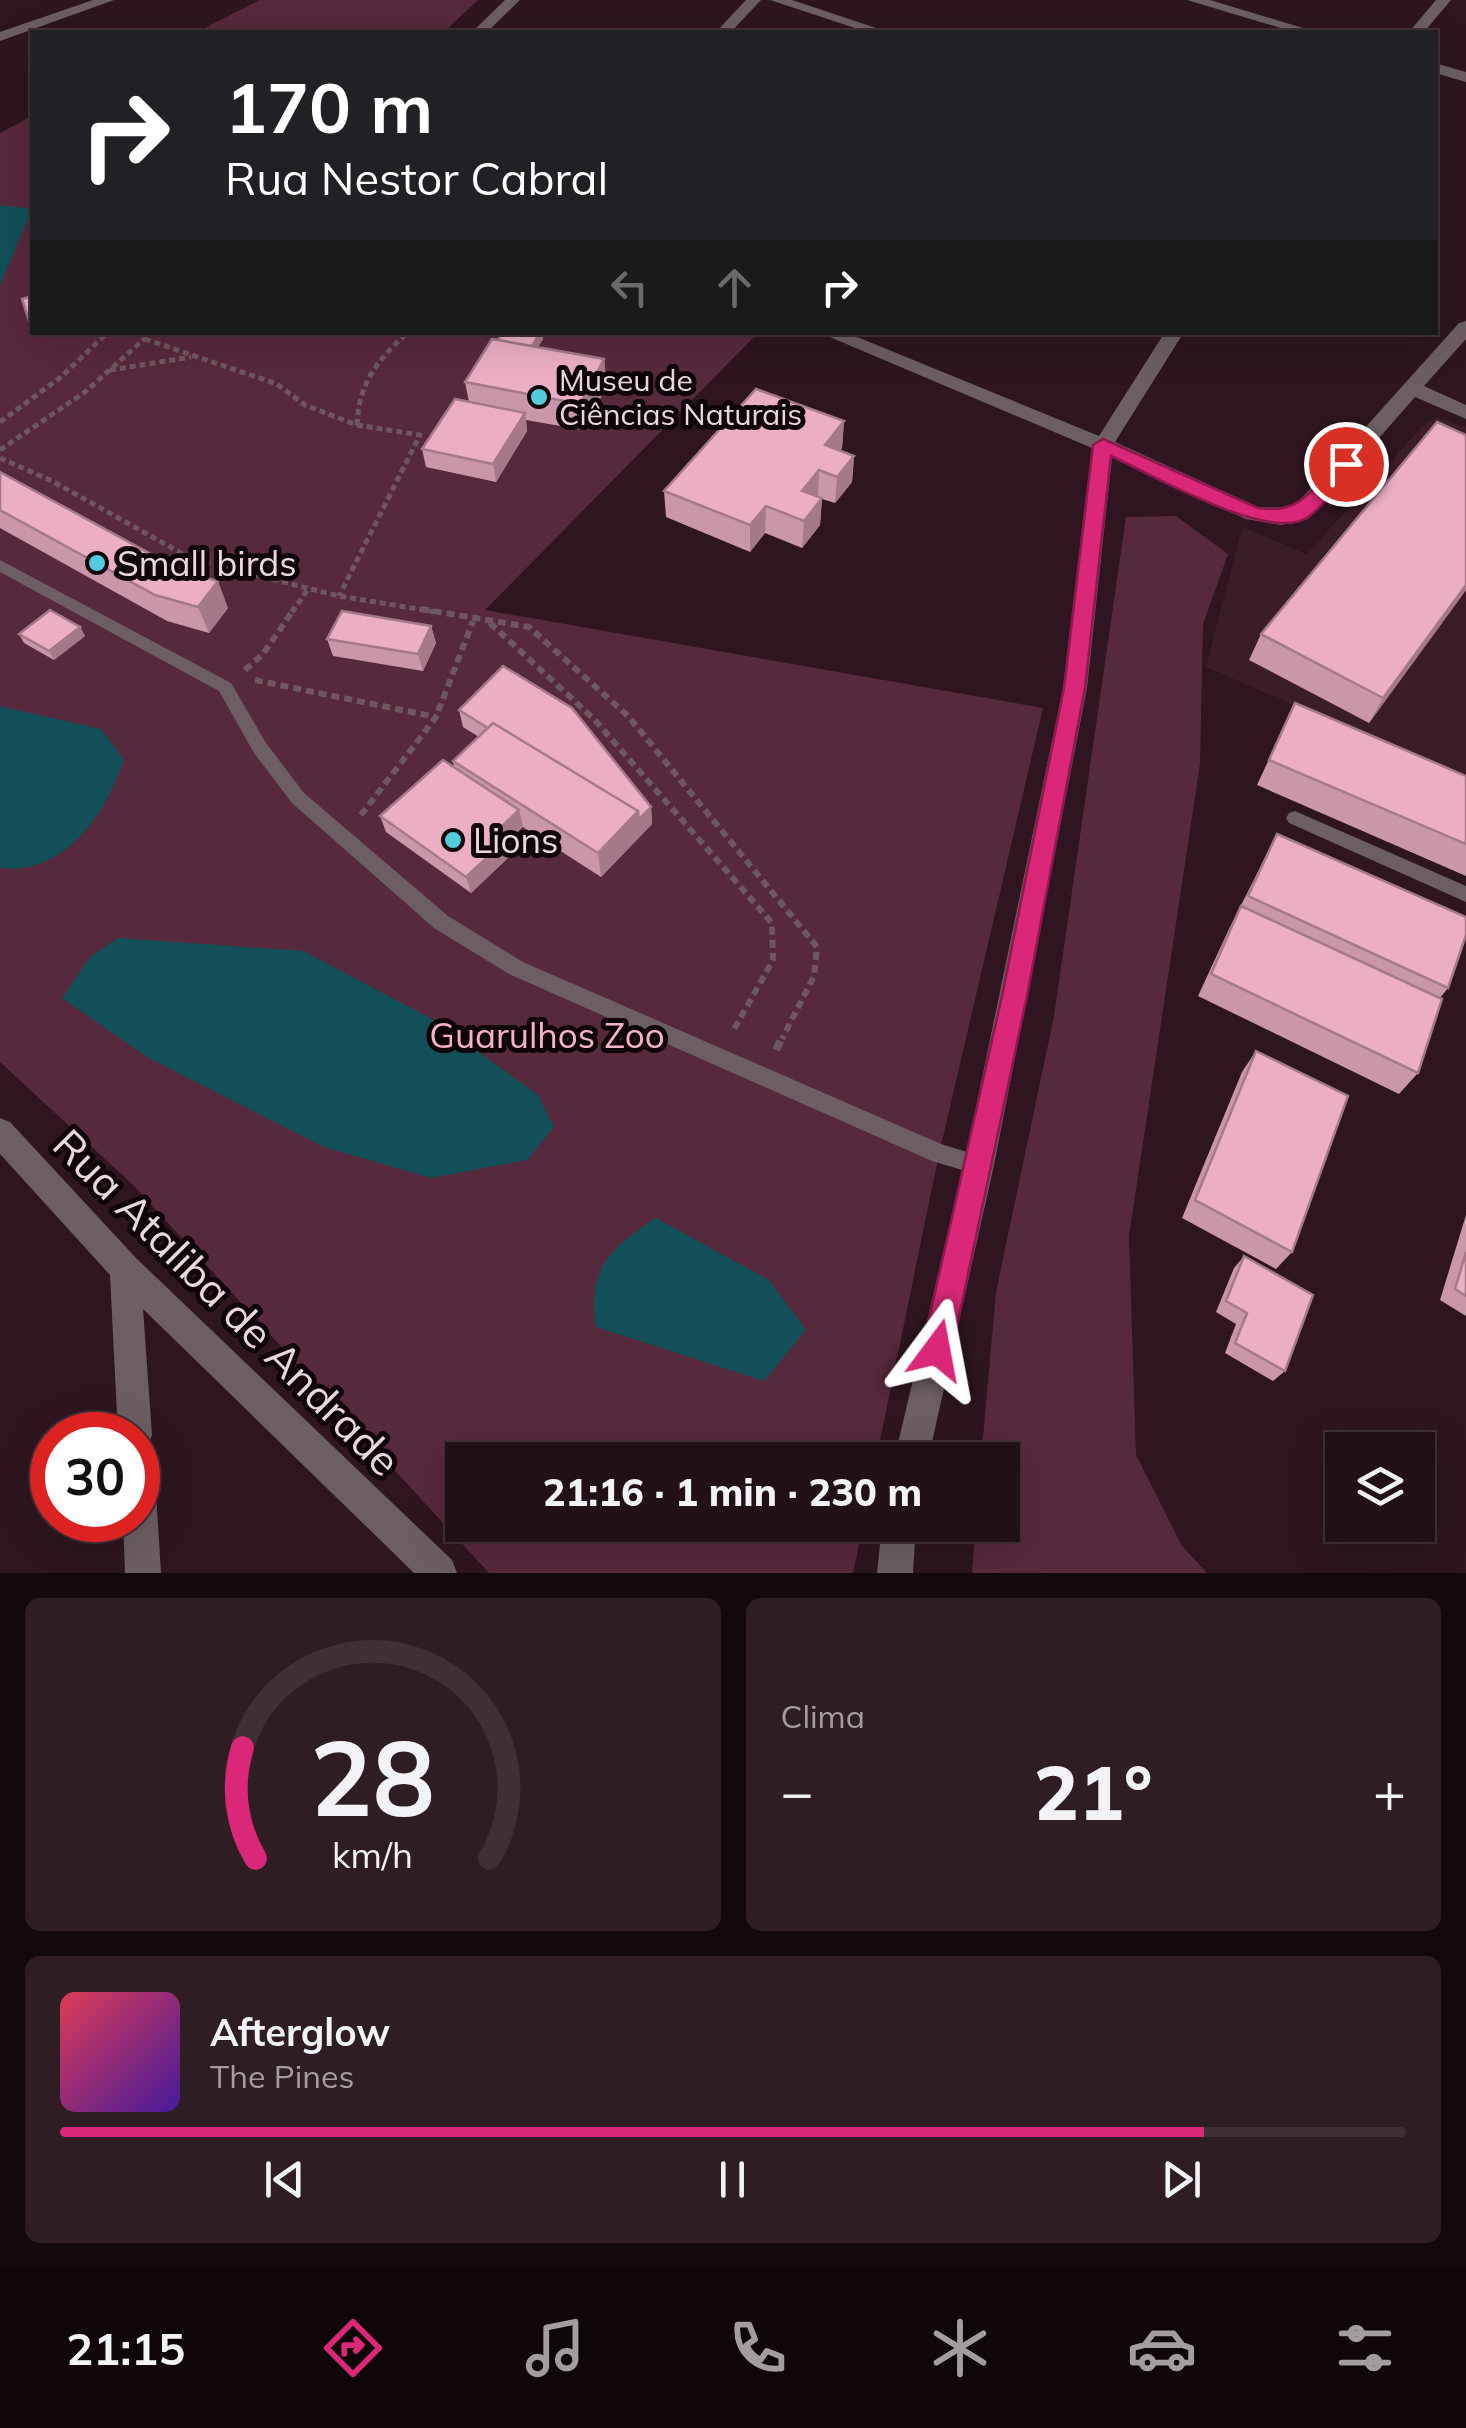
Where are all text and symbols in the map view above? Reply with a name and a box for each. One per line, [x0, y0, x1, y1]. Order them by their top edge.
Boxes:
text: 170 m [225, 63, 433, 151]
icon: right [60, 70, 190, 200]
text: Rua Nestor Cabral [225, 150, 608, 206]
icon: left [602, 260, 657, 315]
icon: ahead [707, 260, 762, 315]
icon: right [812, 260, 867, 315]
place label: Museu de Ciências Naturais [559, 361, 802, 433]
marker: Museu de Ciências Naturais [528, 386, 550, 408]
pin [1304, 422, 1389, 507]
icon: arrive [1319, 437, 1374, 492]
place label: Small birds [117, 541, 297, 585]
marker: Small birds [86, 552, 108, 574]
place label: Lions [473, 818, 558, 862]
marker: Lions [442, 829, 464, 851]
park label: Guarulhos Zoo [429, 1013, 665, 1057]
street label: Rua Ataliba de Andrade [42, 1117, 412, 1487]
position arrow [885, 1298, 989, 1402]
speed limit sign: 30 [30, 1412, 160, 1542]
map controls [1325, 1432, 1435, 1542]
button: layers [1325, 1432, 1435, 1542]
text: 21:16 · 1 min · 230 m [543, 1468, 922, 1516]
text: Clima [781, 1696, 865, 1736]
text: 28 [310, 1711, 435, 1842]
text: 21° [1034, 1745, 1153, 1839]
text: − [781, 1757, 814, 1826]
text: + [1373, 1757, 1406, 1826]
text: km/h [332, 1832, 413, 1877]
text: Afterglow [210, 2008, 390, 2056]
text: The Pines [210, 2056, 354, 2096]
icon: previous [257, 2152, 312, 2207]
icon: pause [705, 2152, 760, 2207]
icon: next [1154, 2152, 1209, 2207]
icon: directions [318, 2313, 388, 2383]
icon: music [520, 2313, 590, 2383]
icon: phone [723, 2313, 793, 2383]
icon: climate [925, 2313, 995, 2383]
icon: car [1127, 2313, 1197, 2383]
icon: filters [1330, 2313, 1400, 2383]
text: 21:15 [66, 2320, 185, 2376]

